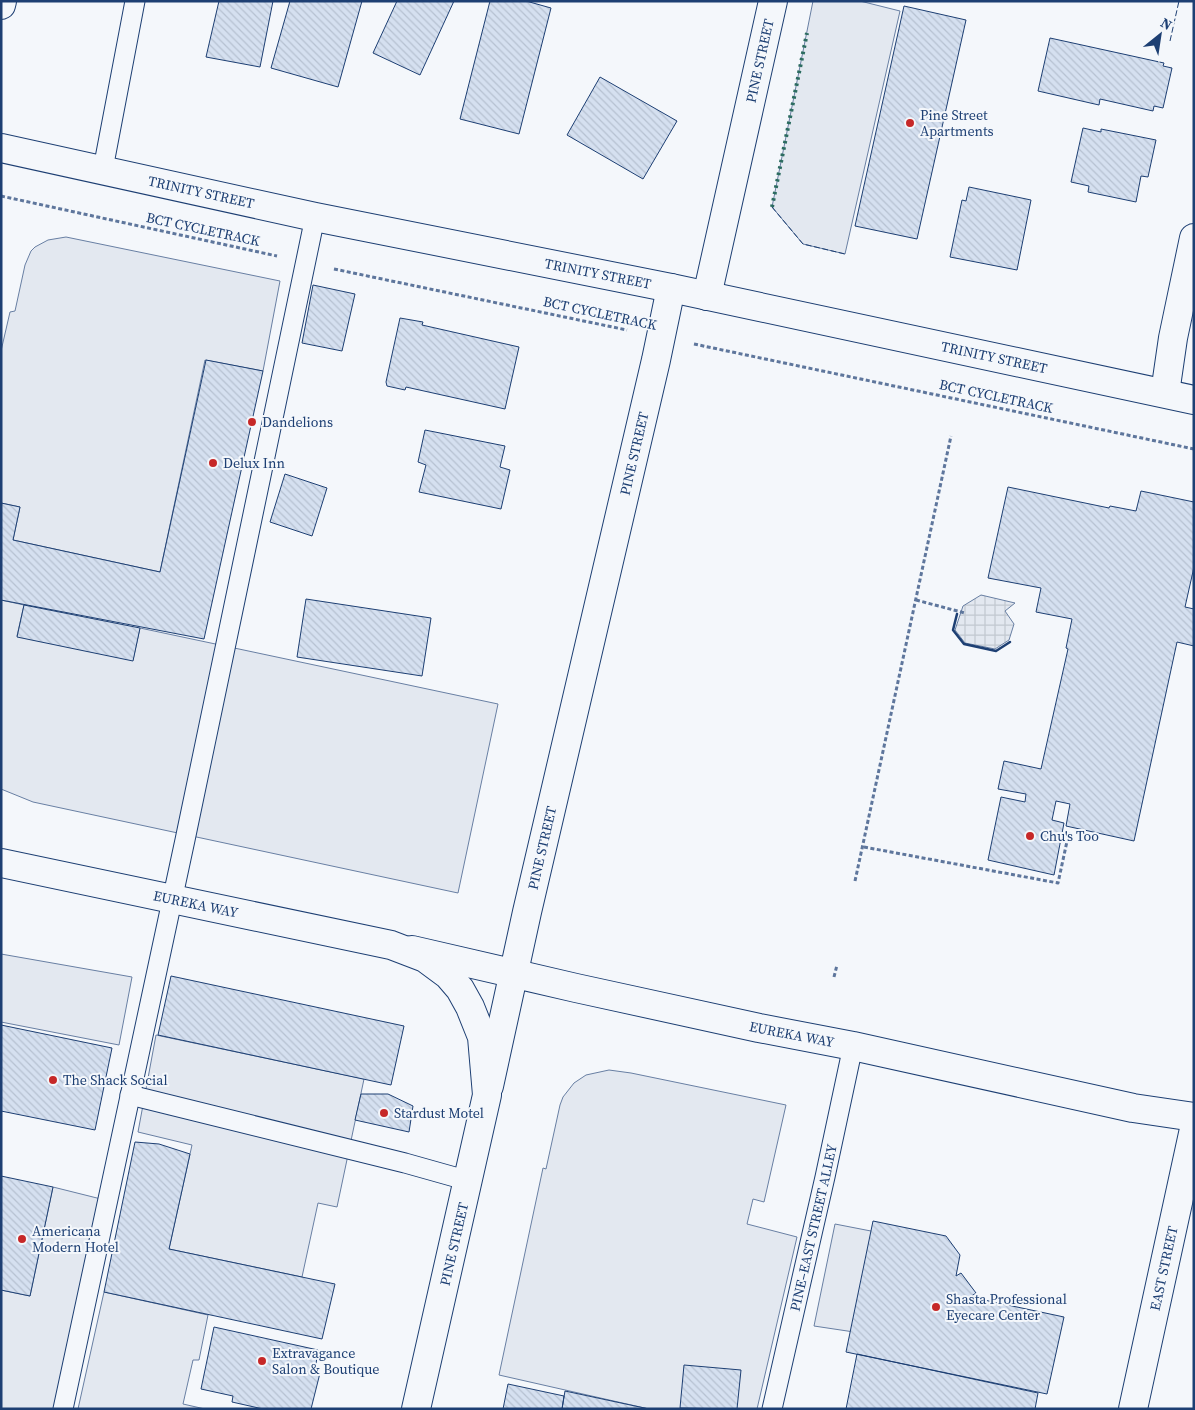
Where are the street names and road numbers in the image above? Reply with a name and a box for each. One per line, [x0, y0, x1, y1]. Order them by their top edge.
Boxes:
street label: PINE STREET [741, 17, 779, 105]
street label: TRINITY STREET [146, 171, 257, 214]
street label: BCT CYCLETRACK [144, 207, 262, 251]
street label: TRINITY STREET [543, 253, 654, 294]
street label: BCT CYCLETRACK [541, 291, 659, 335]
street label: TRINITY STREET [939, 336, 1050, 378]
street label: BCT CYCLETRACK [937, 374, 1055, 418]
street label: PINE STREET [615, 409, 654, 497]
street label: PINE STREET [523, 804, 562, 892]
street label: EUREKA WAY [152, 885, 240, 923]
street label: EUREKA WAY [747, 1016, 836, 1052]
street label: PINE–EAST STREET ALLEY [785, 1142, 842, 1313]
street label: PINE STREET [435, 1200, 473, 1288]
street label: EAST STREET [1145, 1224, 1183, 1313]

